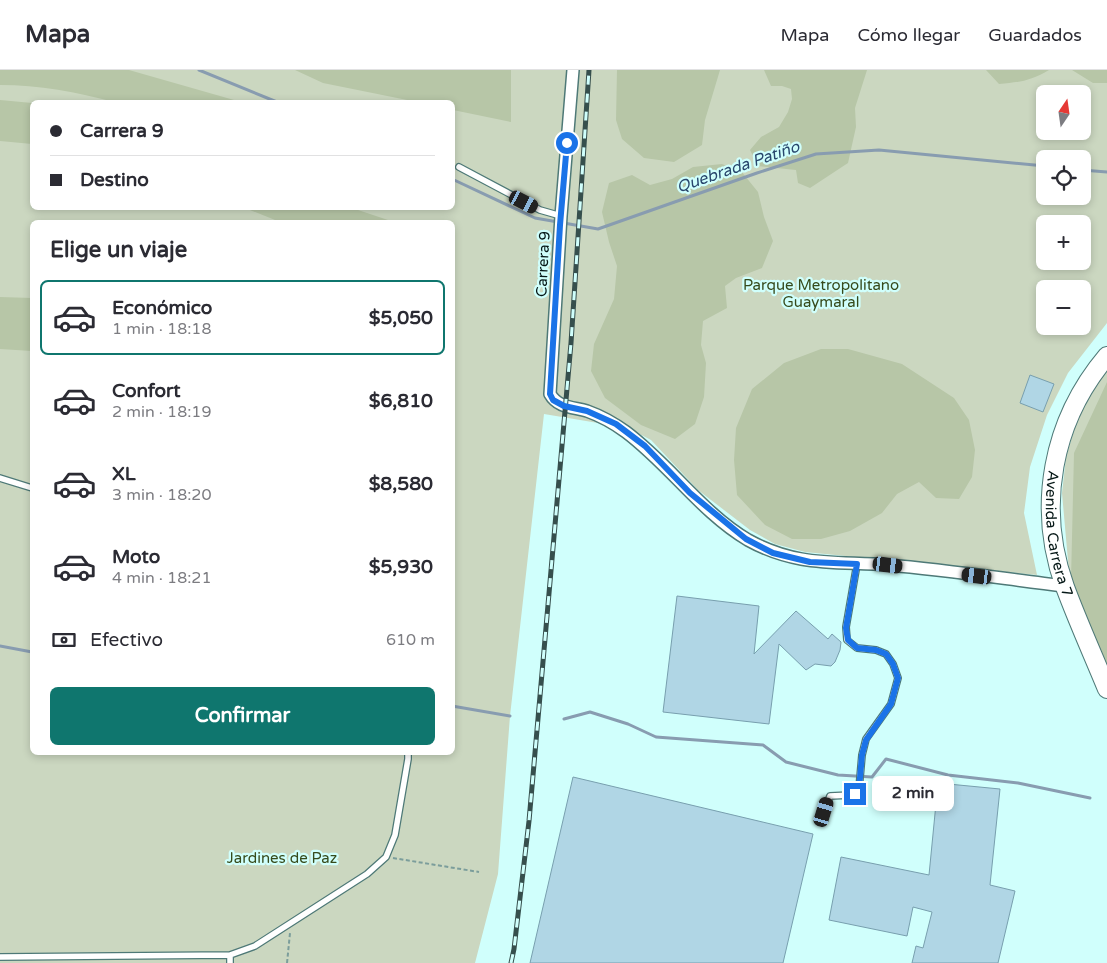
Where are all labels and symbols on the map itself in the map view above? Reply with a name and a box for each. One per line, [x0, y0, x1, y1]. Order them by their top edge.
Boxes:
north arrow [1036, 85, 1091, 140]
route start [556, 132, 578, 154]
water label: Quebrada Patiño [674, 136, 803, 197]
car [507, 189, 540, 215]
street label: Carrera 9 [532, 231, 554, 297]
park label: Parque Metropolitano Guaymaral [743, 276, 899, 311]
street label: Avenida Carrera 7 [1042, 469, 1077, 599]
car [872, 556, 903, 574]
car [961, 567, 992, 585]
callout: 2 min [872, 776, 955, 812]
route end [844, 783, 866, 805]
car [812, 795, 835, 829]
park label: Jardines de Paz [227, 849, 337, 867]

